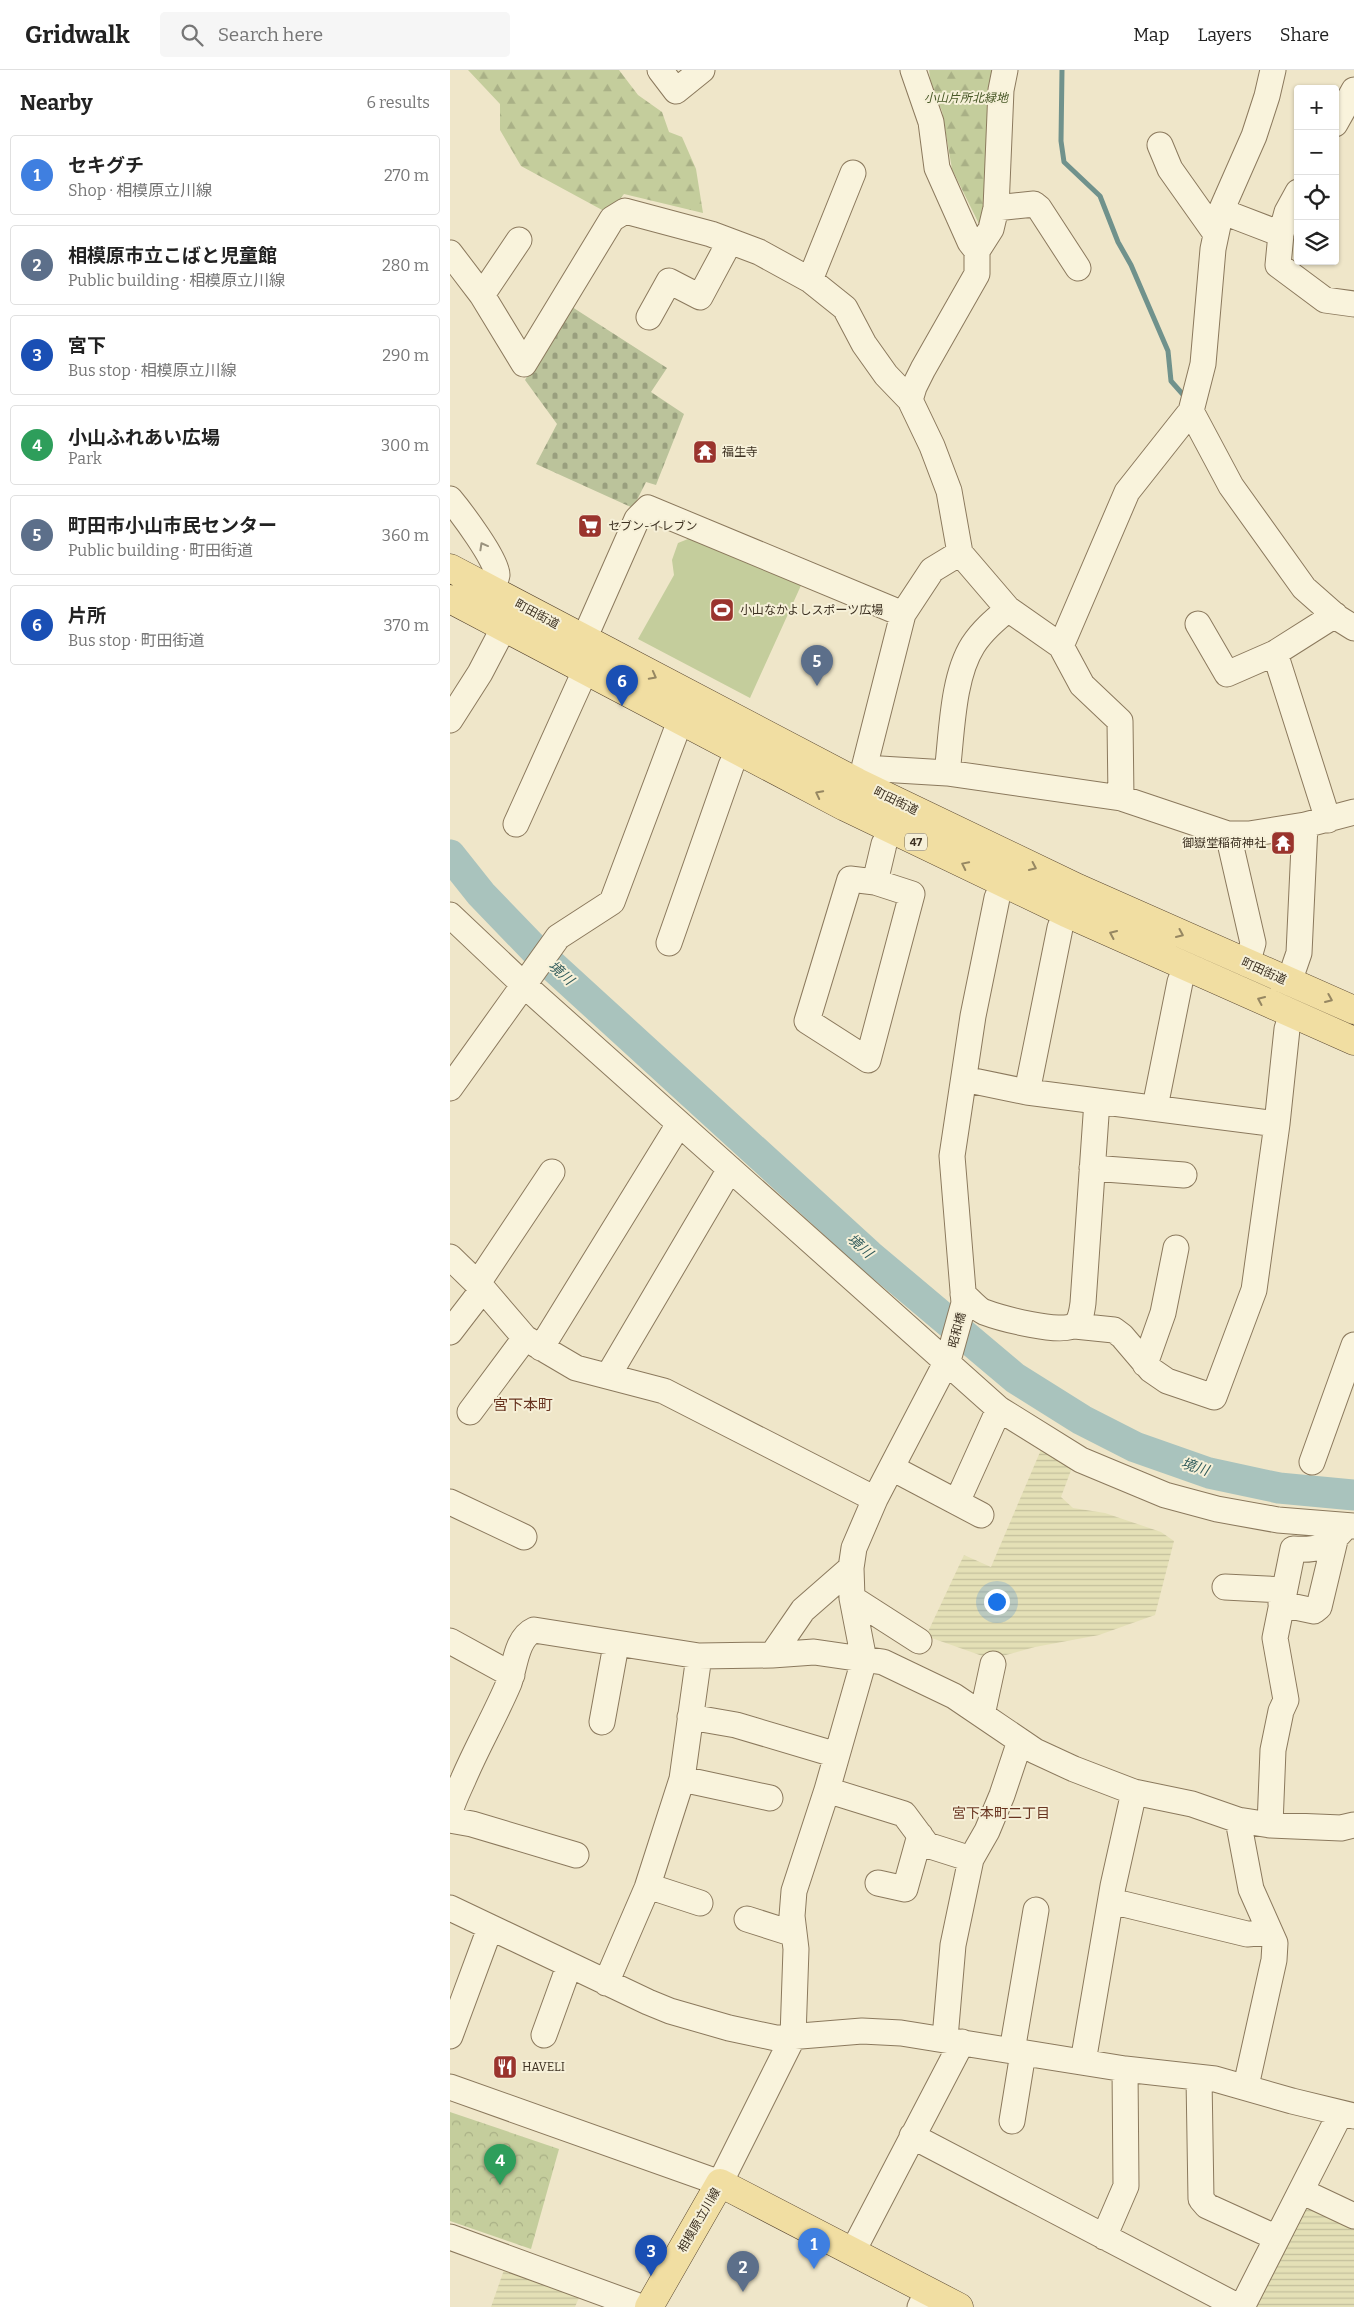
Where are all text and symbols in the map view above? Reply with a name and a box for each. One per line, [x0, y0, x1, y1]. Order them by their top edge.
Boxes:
search box [160, 12, 510, 57]
text: Gridwalk [25, 21, 130, 49]
icon: search [178, 21, 206, 49]
text: Search here [218, 23, 323, 46]
text: Map [1133, 24, 1169, 46]
text: Layers [1197, 24, 1252, 46]
text: Share [1280, 24, 1329, 46]
map controls [1294, 85, 1339, 265]
button: + [1294, 85, 1339, 130]
text: Nearby [20, 90, 93, 116]
park label: 小山片所北緑地 [924, 91, 1010, 105]
text: 6 results [367, 93, 430, 112]
button: − [1294, 130, 1339, 175]
text: セキグチ [68, 154, 144, 177]
text: 1 [34, 166, 40, 185]
text: 270 m [384, 166, 429, 185]
button: locate [1294, 175, 1339, 220]
text: Shop · 相模原立川線 [68, 181, 212, 200]
button: layers [1294, 220, 1339, 265]
text: 相模原市立こばと児童館 [68, 244, 277, 267]
text: 2 [32, 256, 42, 275]
text: 280 m [382, 256, 429, 275]
text: Public building · 相模原立川線 [68, 271, 285, 290]
text: 宮下 [68, 334, 106, 357]
text: 3 [32, 346, 42, 365]
text: 290 m [382, 346, 429, 365]
text: Bus stop · 相模原立川線 [68, 361, 237, 380]
text: 小山ふれあい広場 [68, 426, 220, 449]
text: 4 [32, 436, 42, 455]
text: 300 m [381, 436, 429, 455]
temple icon: 福生寺 [692, 439, 718, 465]
place label: 福生寺 [722, 445, 758, 459]
text: Park [68, 449, 102, 468]
supermarket icon: セブン-イレブン [577, 513, 603, 539]
text: 町田市小山市民センター [68, 514, 277, 537]
place label: セブン-イレブン [608, 519, 698, 533]
text: 5 [33, 526, 41, 545]
text: 360 m [382, 526, 429, 545]
text: Public building · 町田街道 [68, 541, 253, 560]
one-way arrow [479, 542, 489, 551]
street label: 町田街道 [513, 597, 561, 631]
sports icon: 小山なかよしスポーツ広場 [709, 597, 735, 623]
place label: 小山なかよしスポーツ広場 [740, 603, 883, 617]
text: 片所 [68, 604, 106, 627]
text: 6 [32, 616, 42, 635]
text: 370 m [383, 616, 429, 635]
text: Bus stop · 町田街道 [68, 631, 205, 650]
pin: 5 [801, 645, 833, 686]
pin: 6 [606, 665, 638, 706]
one-way arrow [648, 670, 657, 680]
street label: 町田街道 [871, 784, 921, 818]
one-way arrow [816, 790, 825, 800]
temple icon: 御嶽堂稲荷神社 [1270, 830, 1296, 856]
road number: 47 [905, 834, 927, 850]
place label: 御嶽堂稲荷神社 [1182, 836, 1266, 850]
one-way arrow [1027, 860, 1036, 870]
one-way arrow [962, 862, 971, 872]
one-way arrow [1175, 928, 1184, 939]
one-way arrow [1109, 930, 1118, 941]
street label: 町田街道 [1239, 955, 1289, 987]
water label: 境川 [545, 957, 579, 990]
one-way arrow [1324, 993, 1333, 1004]
one-way arrow [1257, 996, 1266, 1007]
water label: 境川 [844, 1230, 878, 1263]
street label: 昭和橋 [946, 1311, 968, 1349]
district label: 宮下本町 [493, 1396, 553, 1414]
water label: 境川 [1179, 1455, 1213, 1480]
your location [984, 1589, 1010, 1615]
district label: 宮下本町二丁目 [952, 1805, 1050, 1822]
restaurant icon: HAVELI [492, 2054, 518, 2080]
place label: HAVELI [522, 2060, 565, 2074]
pin: 4 [484, 2144, 516, 2185]
street label: 相模原立川線 [675, 2185, 723, 2255]
pin: 1 [798, 2228, 830, 2269]
pin: 3 [635, 2235, 667, 2276]
pin: 2 [727, 2251, 759, 2292]

